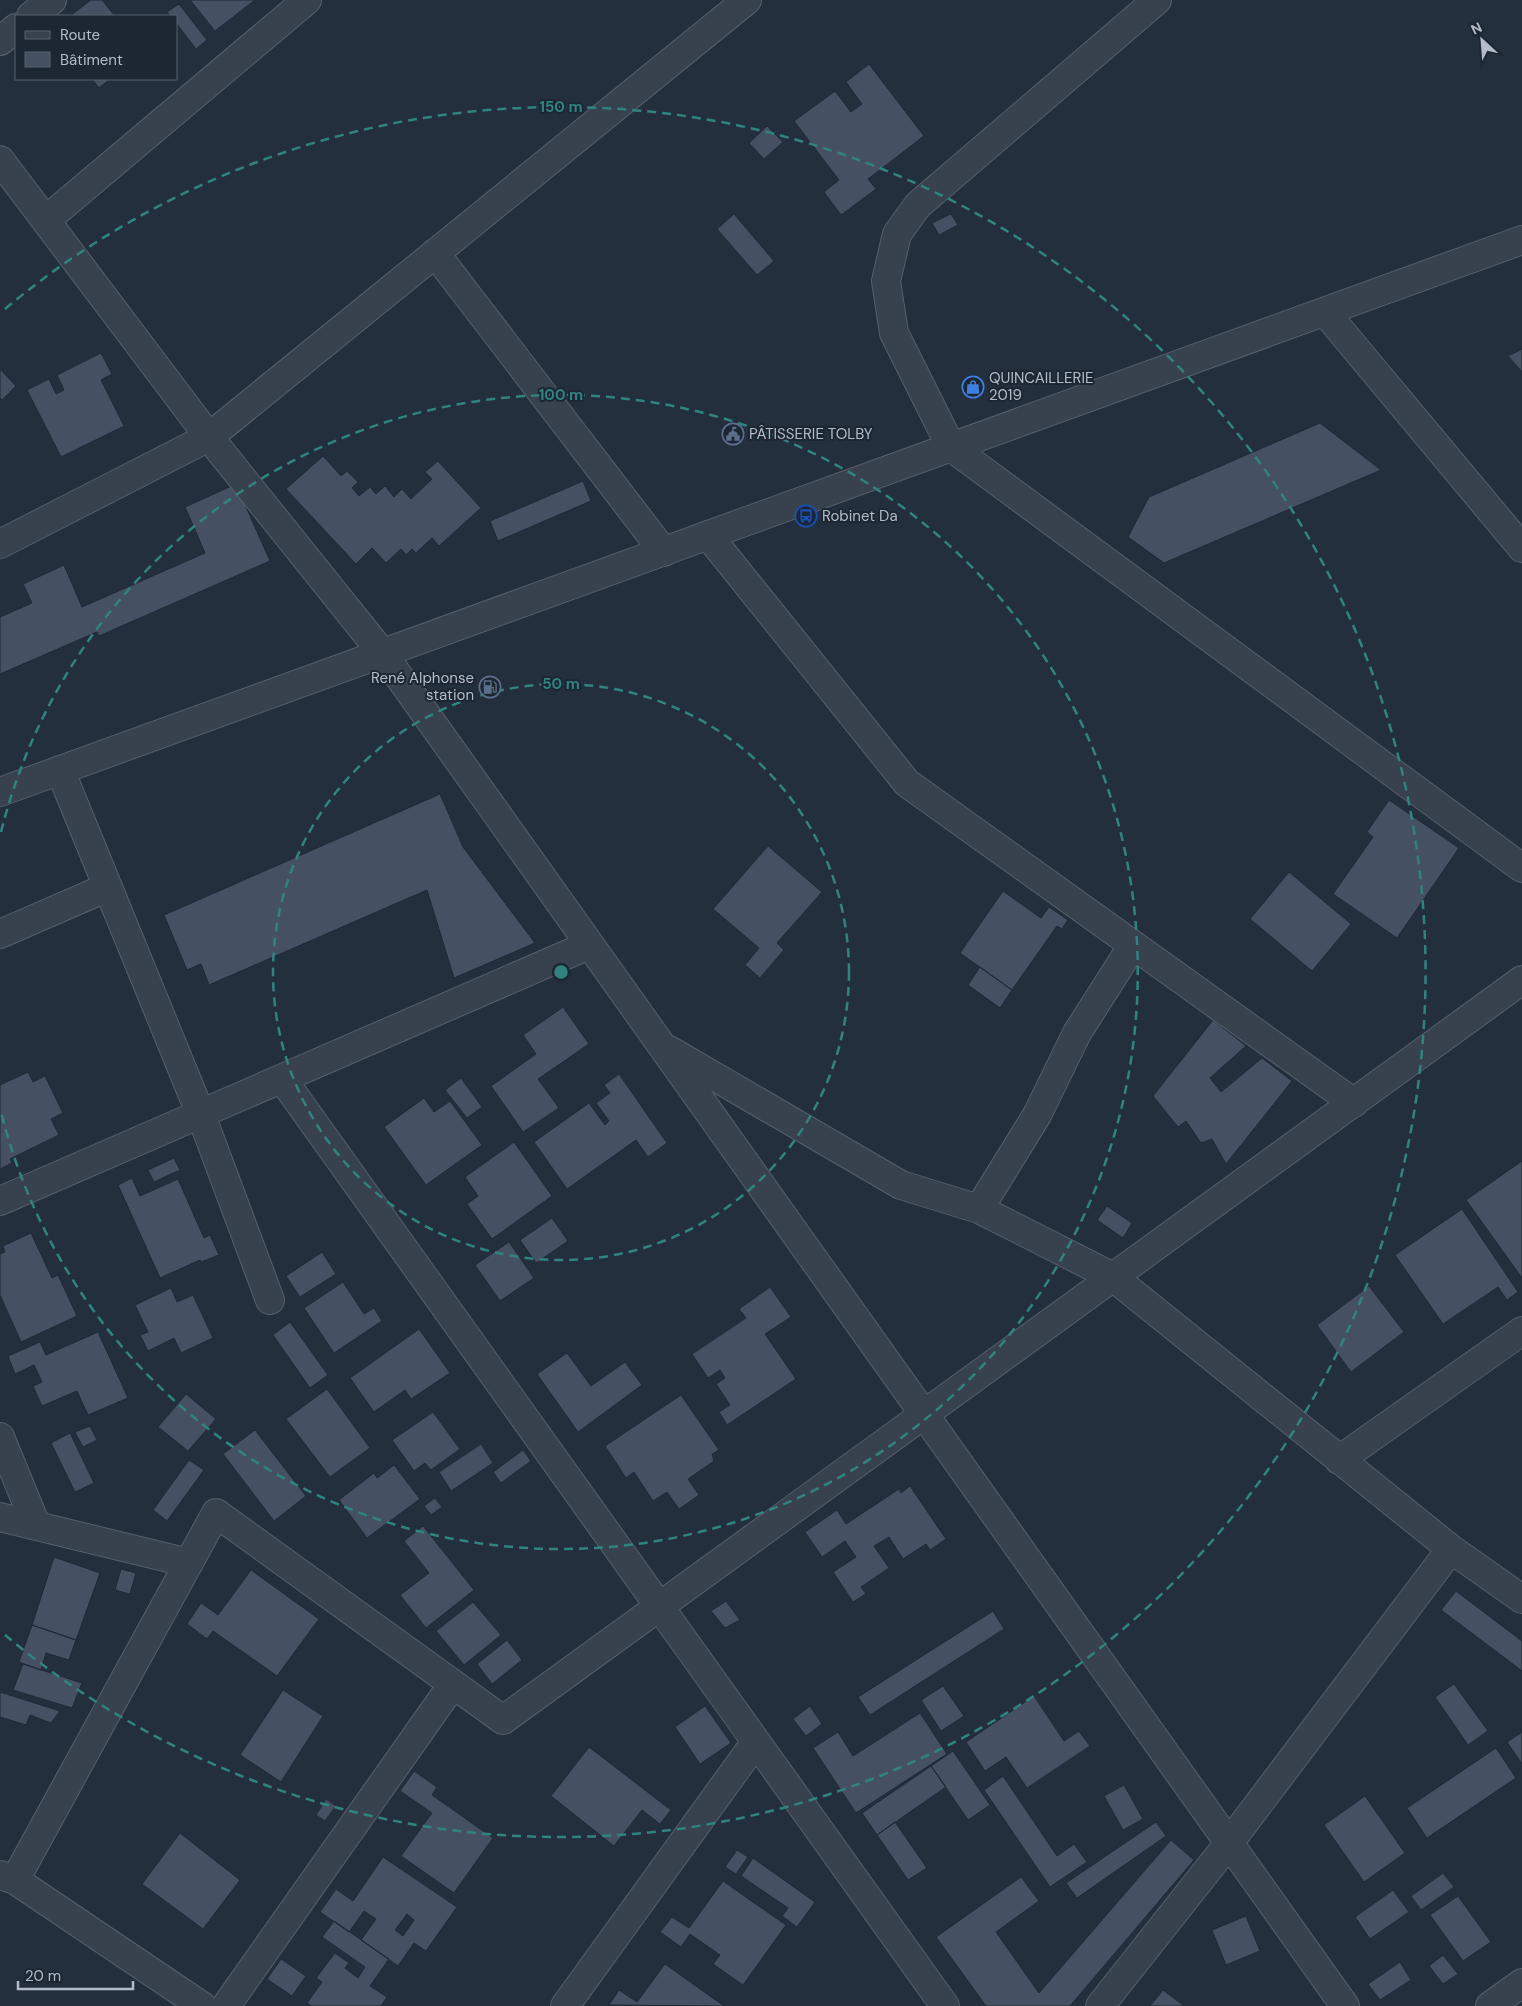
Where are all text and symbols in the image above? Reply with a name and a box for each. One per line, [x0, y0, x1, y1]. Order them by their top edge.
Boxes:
legend [15, 15, 178, 80]
north arrow [1457, 15, 1507, 65]
text: N [1468, 18, 1485, 39]
text: Route [60, 25, 100, 45]
text: Bâtiment [60, 50, 123, 70]
text: 150 m [540, 97, 583, 117]
place label: QUINCAILLERIE 2019 [989, 368, 1093, 405]
shop icon: QUINCAILLERIE 2019 [961, 375, 985, 399]
text: 100 m [539, 385, 583, 405]
public building icon: PÂTISSERIE TOLBY [721, 422, 745, 446]
place label: PÂTISSERIE TOLBY [749, 424, 873, 444]
bus stop icon: Robinet Da [794, 504, 818, 528]
place label: Robinet Da [822, 506, 898, 526]
place label: René Alphonse station [371, 668, 474, 705]
text: 50 m [542, 674, 580, 694]
fuel station icon: René Alphonse station [478, 675, 502, 699]
centre of rings [552, 963, 570, 981]
scale bar [18, 1958, 132, 1990]
text: 20 m [25, 1966, 61, 1986]

